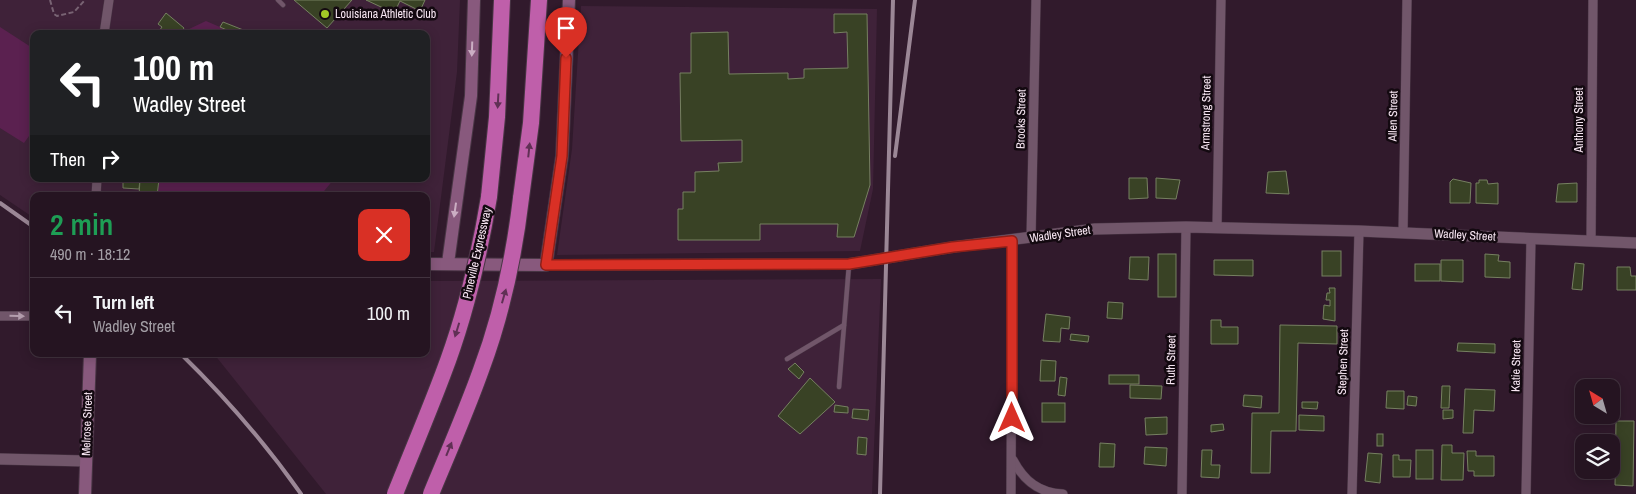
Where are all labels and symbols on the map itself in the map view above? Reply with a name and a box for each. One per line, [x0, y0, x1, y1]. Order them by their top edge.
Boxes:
place label: Louisiana Athletic Club [335, 6, 436, 22]
pin [545, 7, 587, 58]
marker: Louisiana Athletic Club [319, 8, 331, 20]
one-way arrow [468, 41, 476, 57]
street label: Armstrong Street [1197, 75, 1215, 151]
street label: Anthony Street [1571, 87, 1587, 154]
street label: Brooks Street [1012, 89, 1030, 149]
street label: Allen Street [1385, 90, 1401, 143]
one-way arrow [493, 93, 501, 109]
one-way arrow [525, 142, 533, 158]
one-way arrow [451, 203, 459, 219]
street label: Pineville Expressway [459, 206, 495, 300]
street label: Wadley Street [1028, 222, 1092, 246]
street label: Wadley Street [1434, 225, 1496, 245]
one-way arrow [500, 288, 508, 303]
one-way arrow [9, 312, 25, 320]
one-way arrow [453, 322, 461, 337]
street label: Stephen Street [1334, 329, 1352, 395]
street label: Ruth Street [1163, 335, 1179, 385]
street label: Katie Street [1508, 340, 1524, 392]
north arrow [1575, 379, 1620, 424]
street label: Melrose Street [78, 391, 96, 456]
position arrow [985, 391, 1037, 443]
one-way arrow [445, 441, 453, 456]

